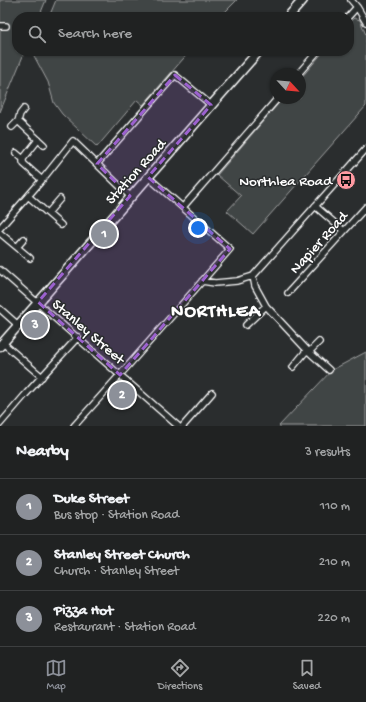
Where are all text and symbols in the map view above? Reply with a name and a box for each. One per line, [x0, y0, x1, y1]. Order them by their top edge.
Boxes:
search box [12, 12, 354, 56]
icon: search [26, 23, 48, 45]
text: Search here [58, 25, 132, 43]
north arrow [270, 68, 306, 104]
street label: Station Road [102, 135, 171, 209]
bus stop icon: Northlea Road [335, 169, 357, 191]
place label: Northlea Road [239, 173, 333, 191]
street label: Napier Road [287, 207, 353, 278]
your location [188, 218, 208, 238]
pin: 1 [91, 219, 117, 249]
street label: Stanley Street [48, 296, 129, 370]
district label: NORTHLEA [171, 301, 262, 324]
pin: 3 [22, 310, 48, 340]
pin: 2 [109, 380, 135, 410]
text: Nearby [16, 442, 69, 462]
text: 3 results [305, 445, 350, 460]
text: Duke Street [54, 490, 129, 508]
text: 1 [26, 499, 32, 514]
text: 110 m [320, 499, 350, 514]
text: Bus stop · Station Road [54, 508, 179, 523]
text: Stanley Street Church [54, 546, 190, 564]
text: 2 [26, 555, 32, 570]
text: 210 m [319, 555, 350, 570]
text: Church · Stanley Street [54, 564, 179, 579]
text: Pizza Hot [54, 602, 113, 620]
text: 3 [26, 611, 32, 626]
text: 220 m [318, 611, 350, 626]
text: Restaurant · Station Road [54, 620, 196, 635]
tab: Map [45, 657, 67, 693]
tab: Directions [158, 657, 202, 693]
tab: Saved [293, 657, 321, 693]

